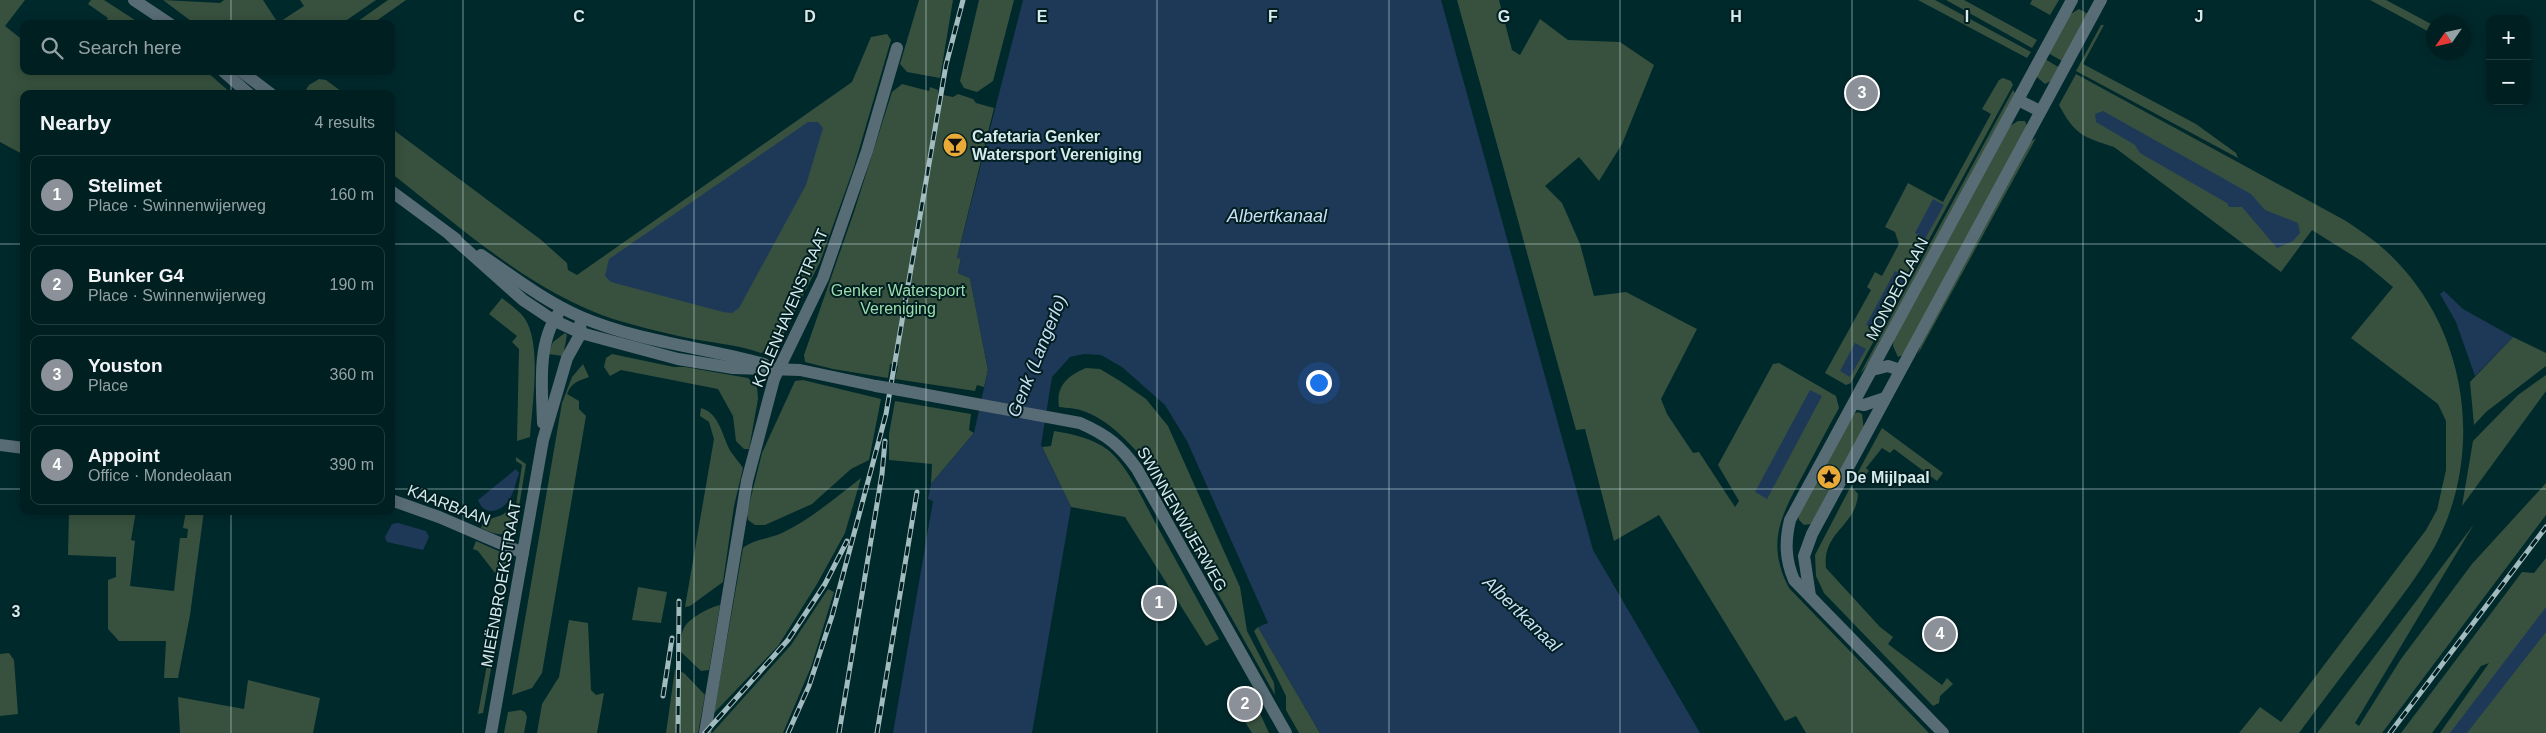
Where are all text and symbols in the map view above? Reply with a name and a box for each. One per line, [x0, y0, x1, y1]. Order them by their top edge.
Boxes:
text: C [573, 8, 585, 25]
text: D [804, 8, 816, 25]
text: E [1037, 8, 1048, 25]
text: F [1268, 8, 1278, 25]
text: G [1498, 8, 1510, 25]
text: H [1730, 8, 1742, 25]
text: I [1965, 8, 1969, 25]
text: J [2195, 8, 2203, 25]
north arrow [2426, 15, 2471, 60]
map controls [2486, 15, 2531, 105]
button: + [2486, 15, 2531, 60]
search box [20, 20, 395, 75]
icon: search [38, 34, 66, 62]
text: Search here [78, 37, 182, 58]
button: − [2486, 60, 2531, 105]
pin: 3 [1846, 74, 1878, 112]
text: Nearby [40, 111, 111, 134]
text: 4 results [315, 114, 375, 131]
place label: Cafetaria Genker Watersport Vereniging [972, 128, 1142, 163]
bar icon: Cafetaria Genker Watersport Vereniging [942, 132, 968, 158]
text: Stelimet [88, 175, 162, 196]
text: 1 [53, 186, 61, 203]
text: 160 m [330, 186, 374, 203]
text: Place · Swinnenwijerweg [88, 197, 266, 214]
water label: Albertkanaal [1226, 206, 1328, 226]
street label: KOLENHAVENSTRAAT [749, 226, 831, 390]
street label: MONDEOLAAN [1863, 235, 1931, 343]
text: Bunker G4 [88, 265, 184, 286]
text: 2 [53, 276, 61, 293]
text: 190 m [330, 276, 374, 293]
park label: Genker Watersport Vereniging [831, 282, 966, 317]
text: Place · Swinnenwijerweg [88, 287, 266, 304]
water label: Genk (Langerlo) [1003, 292, 1071, 420]
text: Youston [88, 355, 163, 376]
text: 3 [53, 366, 61, 383]
text: 360 m [330, 366, 374, 383]
your location [1306, 370, 1332, 396]
text: Place [88, 377, 128, 394]
street label: SWINNENWIJERWEG [1134, 444, 1230, 594]
text: Appoint [88, 445, 160, 466]
text: 4 [53, 456, 61, 473]
text: 390 m [330, 456, 374, 473]
place icon: De Mijlpaal [1816, 464, 1842, 490]
text: Office · Mondeolaan [88, 467, 232, 484]
place label: De Mijlpaal [1846, 469, 1930, 486]
street label: KAARBAAN [405, 481, 493, 529]
street label: MIEËNBROEKSTRAAT [478, 499, 524, 669]
water label: Albertkanaal [1478, 571, 1566, 657]
pin: 1 [1143, 584, 1175, 622]
text: 3 [12, 603, 21, 620]
pin: 4 [1924, 615, 1956, 653]
pin: 2 [1229, 685, 1261, 723]

